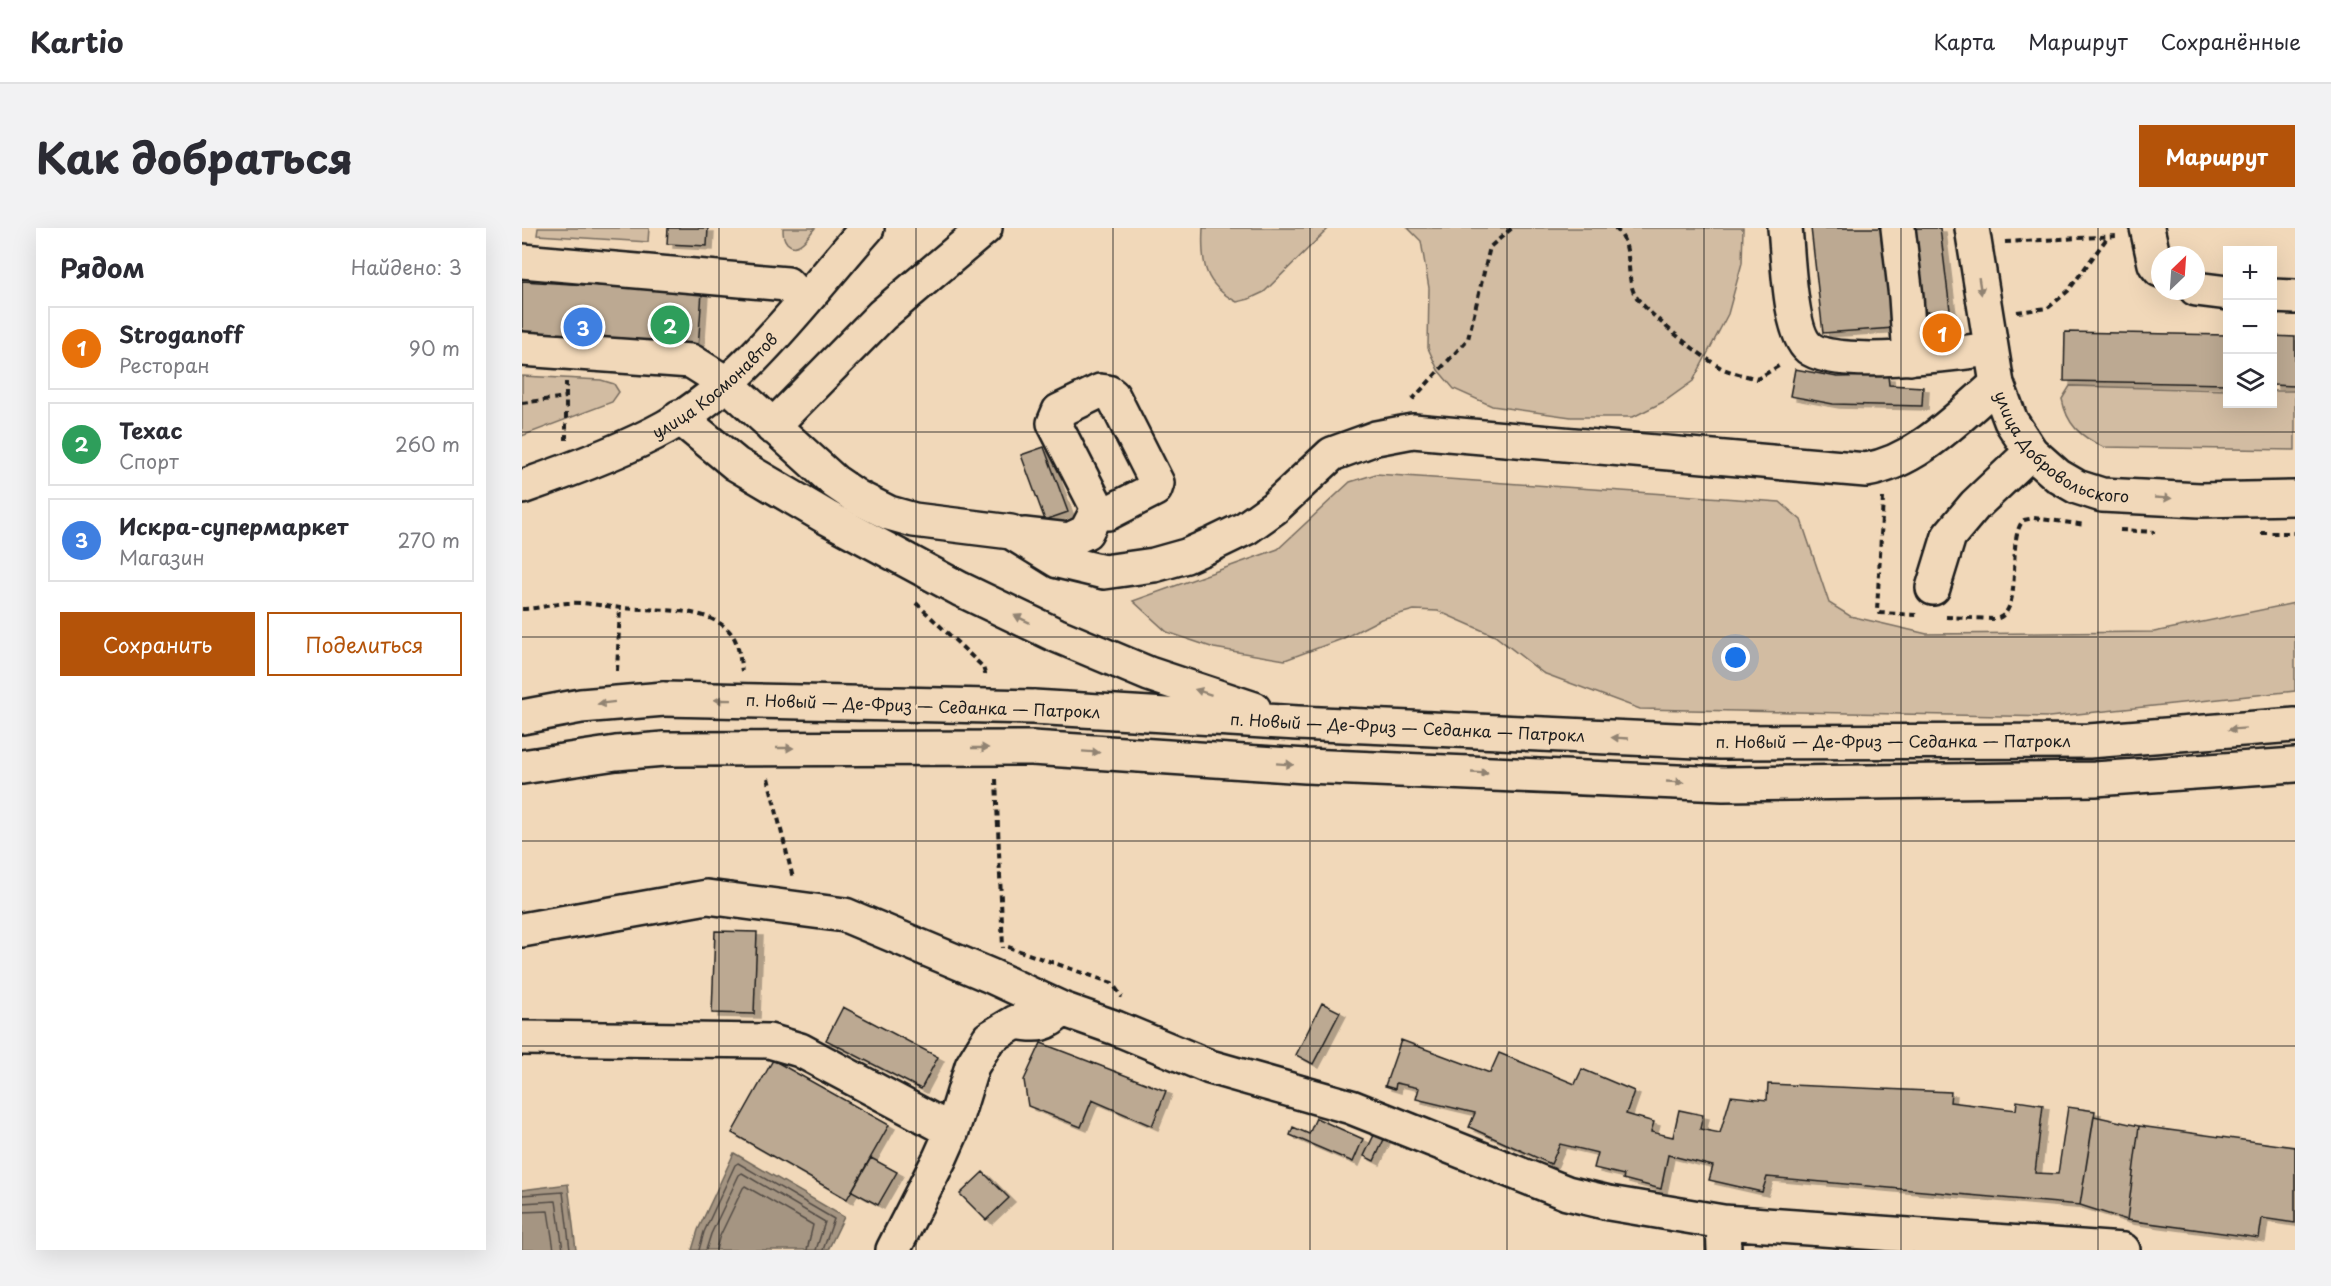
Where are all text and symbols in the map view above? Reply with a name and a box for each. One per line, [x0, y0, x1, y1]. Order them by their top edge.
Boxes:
text: Kartio [30, 20, 124, 63]
text: Карта [1934, 25, 1995, 57]
text: Маршрут [2028, 25, 2128, 57]
text: Сохранённые [2161, 25, 2301, 57]
text: Как добраться [36, 125, 353, 188]
button: Маршрут [2139, 125, 2295, 187]
north arrow [2151, 246, 2205, 300]
map controls [2223, 246, 2277, 408]
button: + [2223, 246, 2277, 300]
text: Рядом [60, 248, 145, 287]
text: Найдено: 3 [351, 252, 462, 282]
one-way arrow [1976, 277, 1985, 296]
button: − [2223, 300, 2277, 354]
pin: 2 [650, 302, 690, 348]
pin: 3 [564, 304, 602, 350]
pin: 1 [1922, 310, 1962, 356]
text: Stroganoff [119, 317, 243, 350]
street label: улица Космонавтов [647, 327, 782, 444]
text: 1 [77, 333, 86, 363]
text: 90 m [409, 333, 460, 363]
text: Ресторан [119, 350, 210, 380]
button: layers [2223, 354, 2277, 408]
street label: улица Добровольского [1990, 387, 2130, 507]
text: Техас [119, 413, 183, 446]
text: 2 [74, 429, 89, 459]
text: 260 m [395, 429, 460, 459]
text: Спорт [119, 446, 179, 476]
one-way arrow [2153, 493, 2172, 503]
text: Искра-супермаркет [119, 509, 349, 542]
text: 3 [75, 525, 88, 555]
text: 270 m [397, 525, 460, 555]
text: Магазин [119, 542, 205, 572]
button: Сохранить [60, 612, 255, 676]
button: Поделиться [267, 612, 462, 676]
one-way arrow [1014, 614, 1031, 623]
your location [1721, 643, 1750, 672]
street label: п. Новый — Де-Фриз — Седанка — Патрокл [745, 687, 1101, 723]
one-way arrow [1194, 687, 1212, 696]
one-way arrow [713, 695, 732, 705]
one-way arrow [596, 698, 615, 708]
street label: п. Новый — Де-Фриз — Седанка — Патрокл [1229, 706, 1585, 747]
one-way arrow [2227, 724, 2246, 734]
street label: п. Новый — Де-Фриз — Седанка — Патрокл [1715, 728, 2071, 753]
one-way arrow [1610, 733, 1629, 742]
one-way arrow [776, 743, 795, 753]
one-way arrow [971, 743, 990, 753]
one-way arrow [1081, 747, 1100, 756]
one-way arrow [1276, 760, 1295, 769]
one-way arrow [1470, 769, 1489, 778]
one-way arrow [1665, 777, 1684, 787]

